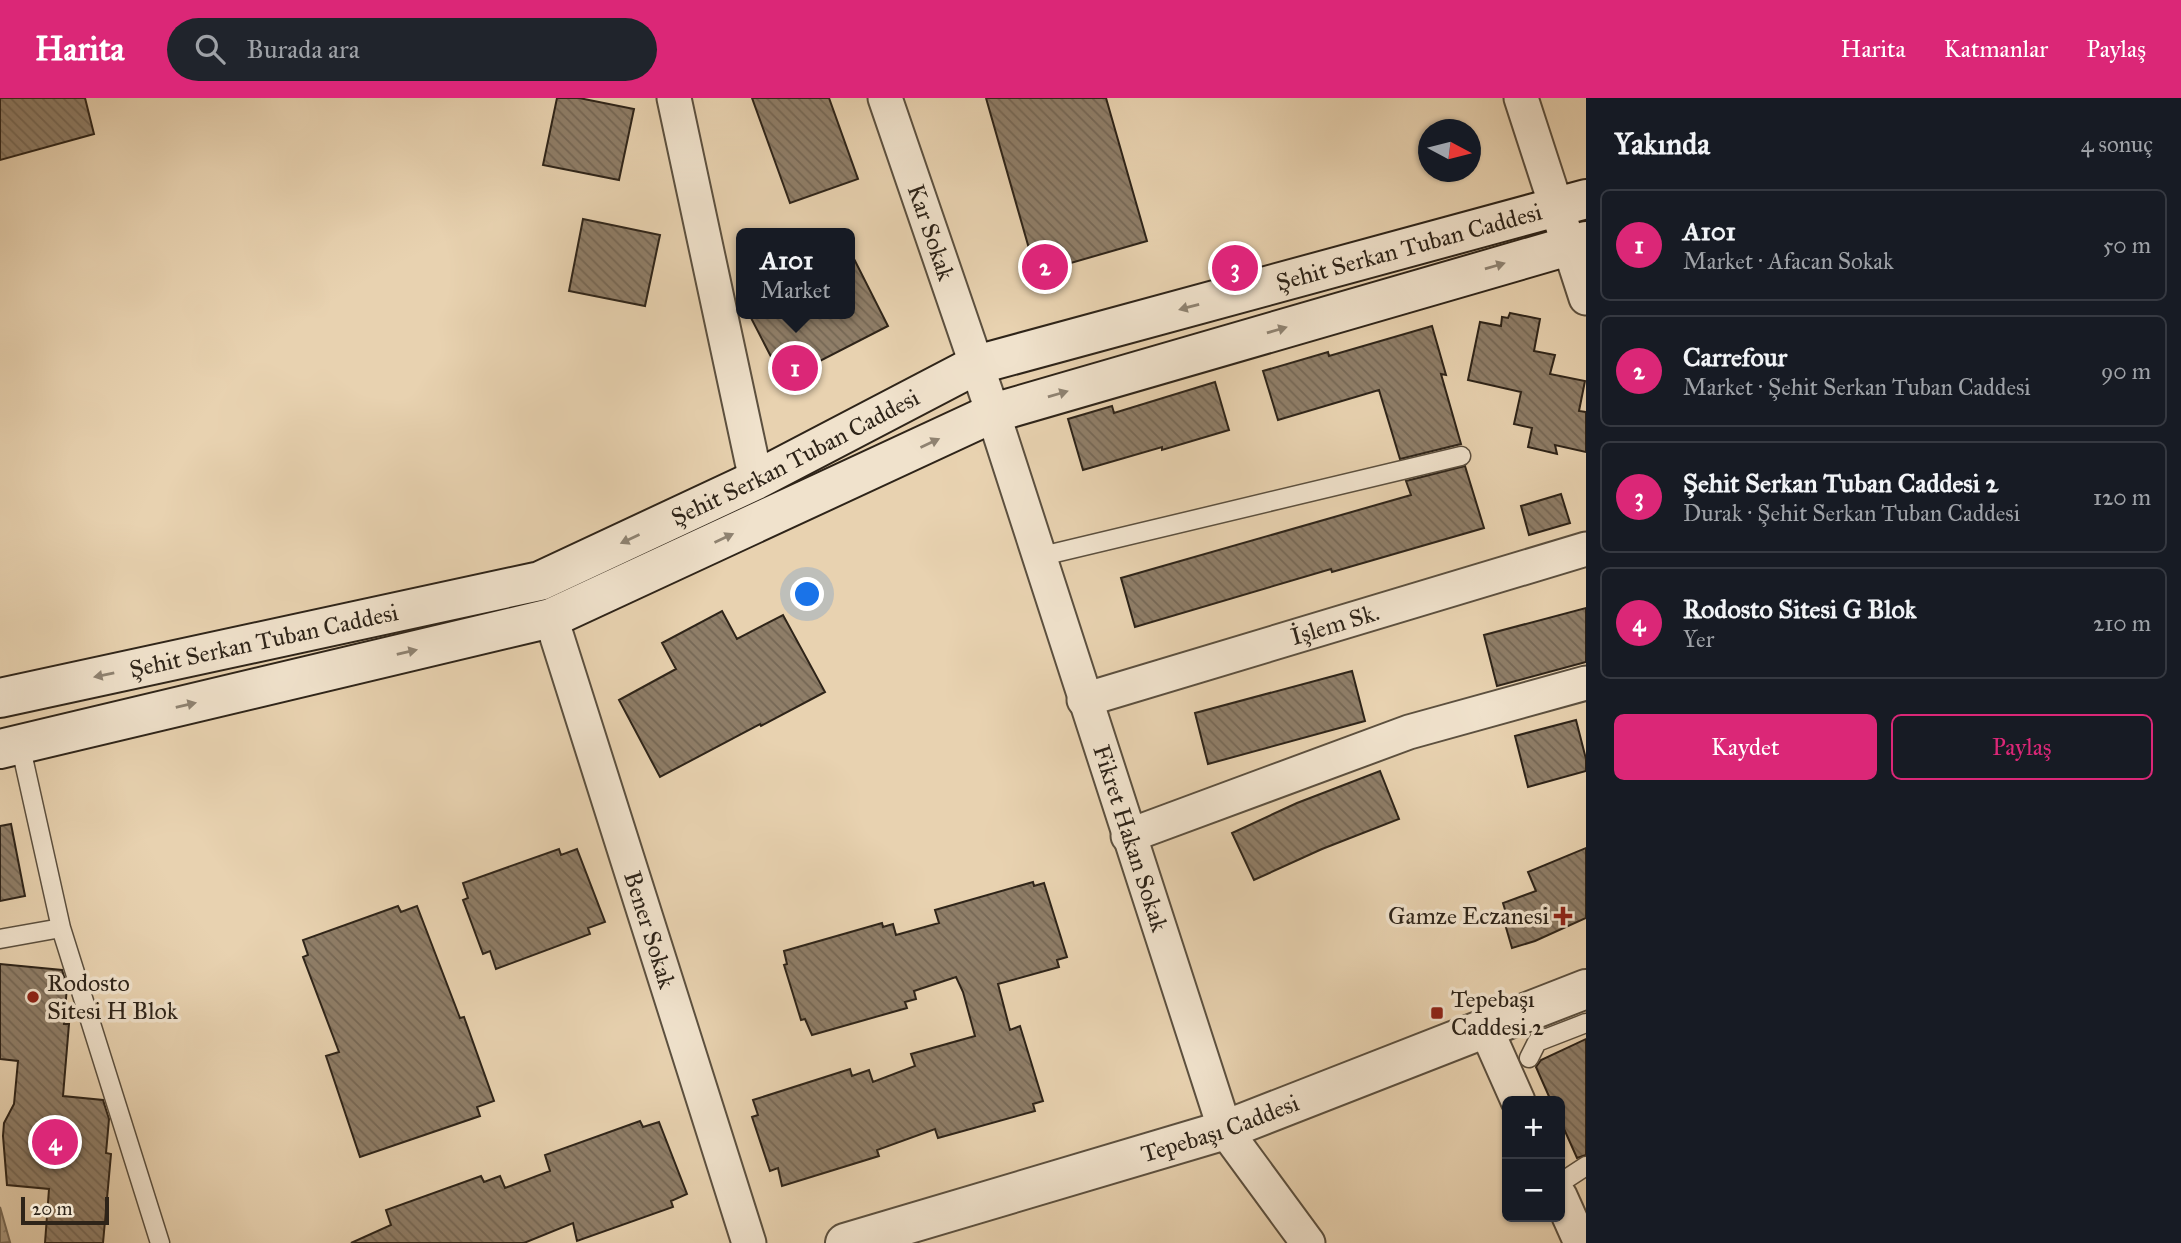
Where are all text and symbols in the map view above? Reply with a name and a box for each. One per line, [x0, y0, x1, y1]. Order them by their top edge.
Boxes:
search box [167, 18, 657, 81]
text: Harita [35, 29, 125, 69]
icon: search [191, 30, 229, 68]
text: Burada ara [247, 33, 360, 65]
text: Harita [1841, 34, 1906, 64]
text: Katmanlar [1944, 34, 2048, 64]
text: Paylaş [2086, 34, 2146, 64]
north arrow [1418, 119, 1481, 182]
text: Yakında [1614, 126, 1710, 162]
text: 4 sonuç [2081, 130, 2153, 158]
street label: Kar Sokak [901, 180, 962, 285]
street label: Şehit Serkan Tuban Caddesi [1273, 197, 1546, 298]
text: A101 [1683, 215, 1736, 247]
popup [736, 228, 855, 319]
text: 1 [1634, 231, 1644, 259]
text: 50 m [2103, 231, 2151, 259]
pin: 2 [1022, 241, 1068, 293]
pin: 3 [1212, 242, 1258, 294]
text: A101 [760, 244, 813, 276]
text: Market · Afacan Sokak [1683, 247, 1894, 275]
one-way arrow [1485, 261, 1506, 271]
text: Market [760, 276, 831, 304]
one-way arrow [1178, 302, 1199, 312]
one-way arrow [1267, 325, 1288, 335]
text: Carrefour [1683, 341, 1787, 373]
pin: 1 [772, 342, 818, 394]
text: 2 [1633, 357, 1645, 385]
text: 90 m [2101, 357, 2151, 385]
text: Market · Şehit Serkan Tuban Caddesi [1683, 373, 2031, 401]
street label: Şehit Serkan Tuban Caddesi [666, 382, 925, 533]
one-way arrow [1048, 389, 1069, 399]
one-way arrow [920, 437, 940, 448]
text: Şehit Serkan Tuban Caddesi 2 [1683, 467, 1998, 499]
text: 3 [1634, 483, 1644, 511]
text: 120 m [2093, 483, 2151, 511]
text: Durak · Şehit Serkan Tuban Caddesi [1683, 499, 2020, 527]
one-way arrow [714, 532, 734, 544]
one-way arrow [620, 533, 641, 544]
your location [790, 577, 824, 611]
text: Rodosto Sitesi G Blok [1683, 593, 1917, 625]
street label: Şehit Serkan Tuban Caddesi [127, 597, 401, 685]
street label: İşlem Sk. [1287, 597, 1383, 652]
text: 4 [1633, 609, 1645, 637]
text: 210 m [2093, 609, 2151, 637]
text: Yer [1683, 625, 1714, 653]
one-way arrow [396, 647, 418, 658]
one-way arrow [93, 670, 115, 681]
one-way arrow [175, 699, 197, 710]
button: Kaydet [1614, 714, 1877, 780]
button: Paylaş [1891, 714, 2153, 780]
street label: Fikret Hakan Sokak [1086, 741, 1175, 936]
street label: Bener Sokak [617, 867, 683, 993]
place label: Gamze Eczanesi [1388, 901, 1549, 931]
marker: Gamze Eczanesi [1555, 908, 1571, 924]
place label: Rodosto Sitesi H Blok [47, 968, 179, 1026]
place label: Tepebaşı Caddesi 2 [1451, 984, 1544, 1042]
marker: Rodosto Sitesi H Blok [25, 989, 41, 1005]
marker: Tepebaşı Caddesi 2 [1429, 1005, 1445, 1021]
street label: Tepebaşı Caddesi [1137, 1088, 1303, 1169]
map controls [1502, 1096, 1565, 1222]
button: + [1502, 1096, 1565, 1159]
pin: 4 [32, 1116, 78, 1168]
button: − [1502, 1159, 1565, 1222]
scale bar [21, 1194, 108, 1226]
text: 20 m [32, 1197, 73, 1220]

